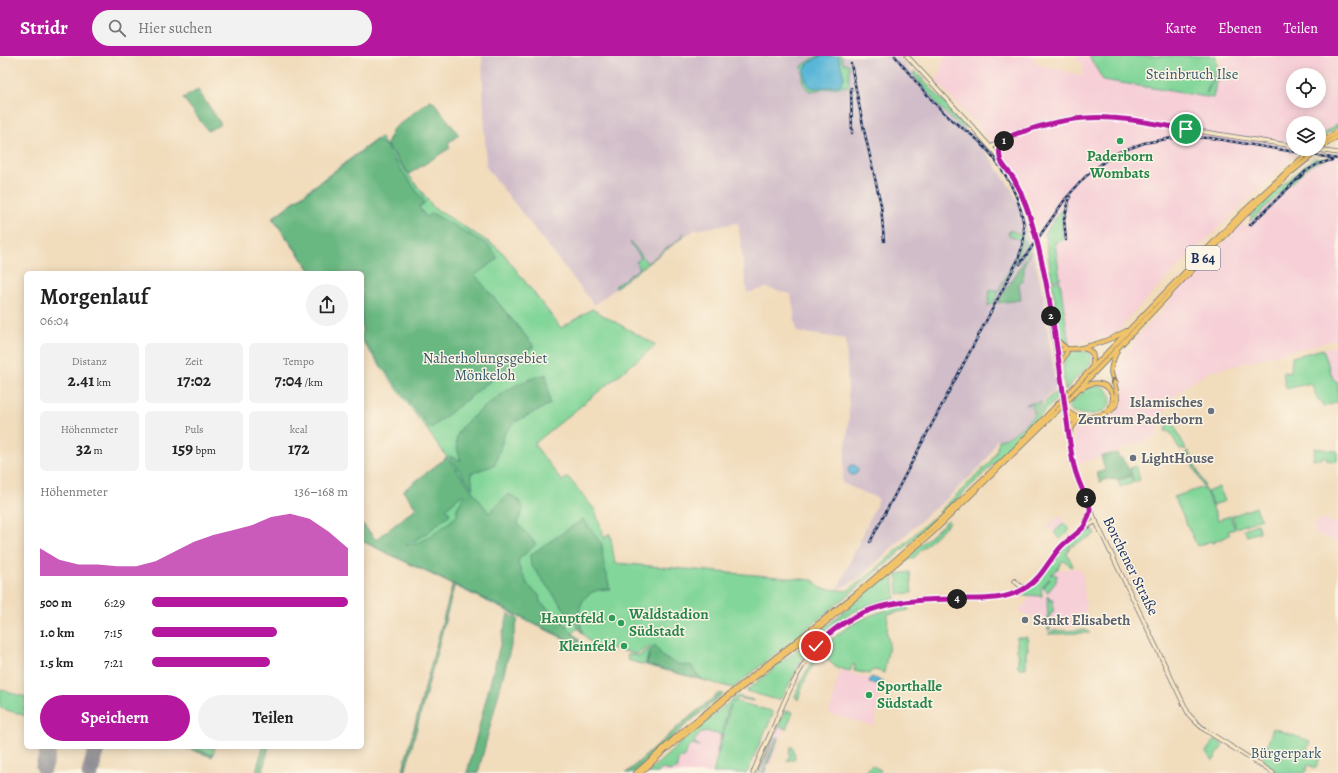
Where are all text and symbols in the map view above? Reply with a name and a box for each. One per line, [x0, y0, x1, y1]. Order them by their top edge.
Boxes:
search box [92, 10, 372, 46]
text: Stridr [20, 15, 68, 41]
icon: search [106, 17, 128, 39]
text: Hier suchen [138, 18, 212, 38]
text: Karte [1165, 19, 1196, 38]
text: Ebenen [1218, 19, 1262, 38]
text: Teilen [1284, 19, 1318, 38]
park label: Steinbruch Ilse [1146, 64, 1239, 84]
map controls [1286, 68, 1326, 156]
button: locate [1286, 68, 1326, 108]
pin [1169, 112, 1203, 146]
button: layers [1286, 116, 1326, 156]
icon: arrive [1175, 118, 1197, 140]
pin: 1 [994, 131, 1014, 151]
text: 1 [1002, 133, 1006, 148]
marker: Paderborn Wombats [1115, 136, 1125, 146]
place label: Paderborn Wombats [1087, 146, 1154, 183]
road number: B 64 [1186, 246, 1220, 270]
text: Morgenlauf [40, 282, 148, 312]
button: share [306, 284, 348, 326]
pin: 2 [1041, 306, 1061, 326]
text: 2 [1048, 308, 1054, 323]
text: 06:04 [40, 312, 69, 329]
park label: Naherholungsgebiet Mönkeloh [423, 348, 547, 385]
text: Distanz [72, 354, 107, 369]
text: Zeit [185, 354, 203, 369]
text: Tempo [283, 354, 314, 369]
text: 2.41 [67, 369, 94, 392]
text: 17:02 [177, 369, 211, 392]
text: 7:04 [275, 369, 302, 392]
text: km [94, 375, 111, 390]
text: /km [302, 375, 323, 390]
one-way arrow [1110, 378, 1119, 385]
place label: Islamisches Zentrum Paderborn [1078, 392, 1204, 429]
marker: Islamisches Zentrum Paderborn [1206, 406, 1216, 416]
text: Höhenmeter [61, 422, 118, 437]
text: Puls [184, 422, 204, 437]
text: kcal [290, 422, 307, 437]
text: 32 [76, 437, 91, 460]
text: 159 [172, 437, 193, 460]
text: 172 [288, 437, 309, 460]
text: m [91, 443, 103, 458]
text: bpm [193, 443, 216, 458]
place label: LightHouse [1141, 448, 1214, 468]
marker: LightHouse [1128, 453, 1138, 463]
text: Höhenmeter [40, 483, 108, 500]
text: 136–168 m [294, 483, 348, 500]
pin: 3 [1076, 488, 1096, 508]
text: 3 [1084, 490, 1088, 505]
street label: Borchener Straße [1098, 513, 1164, 619]
pin: 4 [947, 589, 967, 609]
text: 4 [954, 591, 960, 606]
text: 500 m [40, 594, 72, 611]
text: 6:29 [104, 594, 125, 611]
place label: Waldstadion Südstadt [628, 604, 709, 641]
place label: Hauptfeld [541, 608, 605, 628]
place label: Sankt Elisabeth [1033, 610, 1130, 630]
marker: Hauptfeld [607, 613, 617, 623]
marker: Sankt Elisabeth [1020, 615, 1030, 625]
marker: Waldstadion Südstadt [616, 618, 626, 628]
text: 1.0 km [40, 624, 75, 641]
text: 7:15 [104, 624, 123, 641]
pin [799, 629, 833, 663]
icon: check [805, 635, 827, 657]
place label: Kleinfeld [559, 636, 617, 656]
marker: Kleinfeld [619, 641, 629, 651]
text: 1.5 km [40, 654, 74, 671]
text: 7:21 [104, 654, 123, 671]
place label: Sporthalle Südstadt [877, 676, 942, 713]
marker: Sporthalle Südstadt [864, 690, 874, 700]
button: Speichern [40, 695, 190, 741]
button: Teilen [198, 695, 348, 741]
park label: Bürgerpark [1251, 743, 1322, 763]

